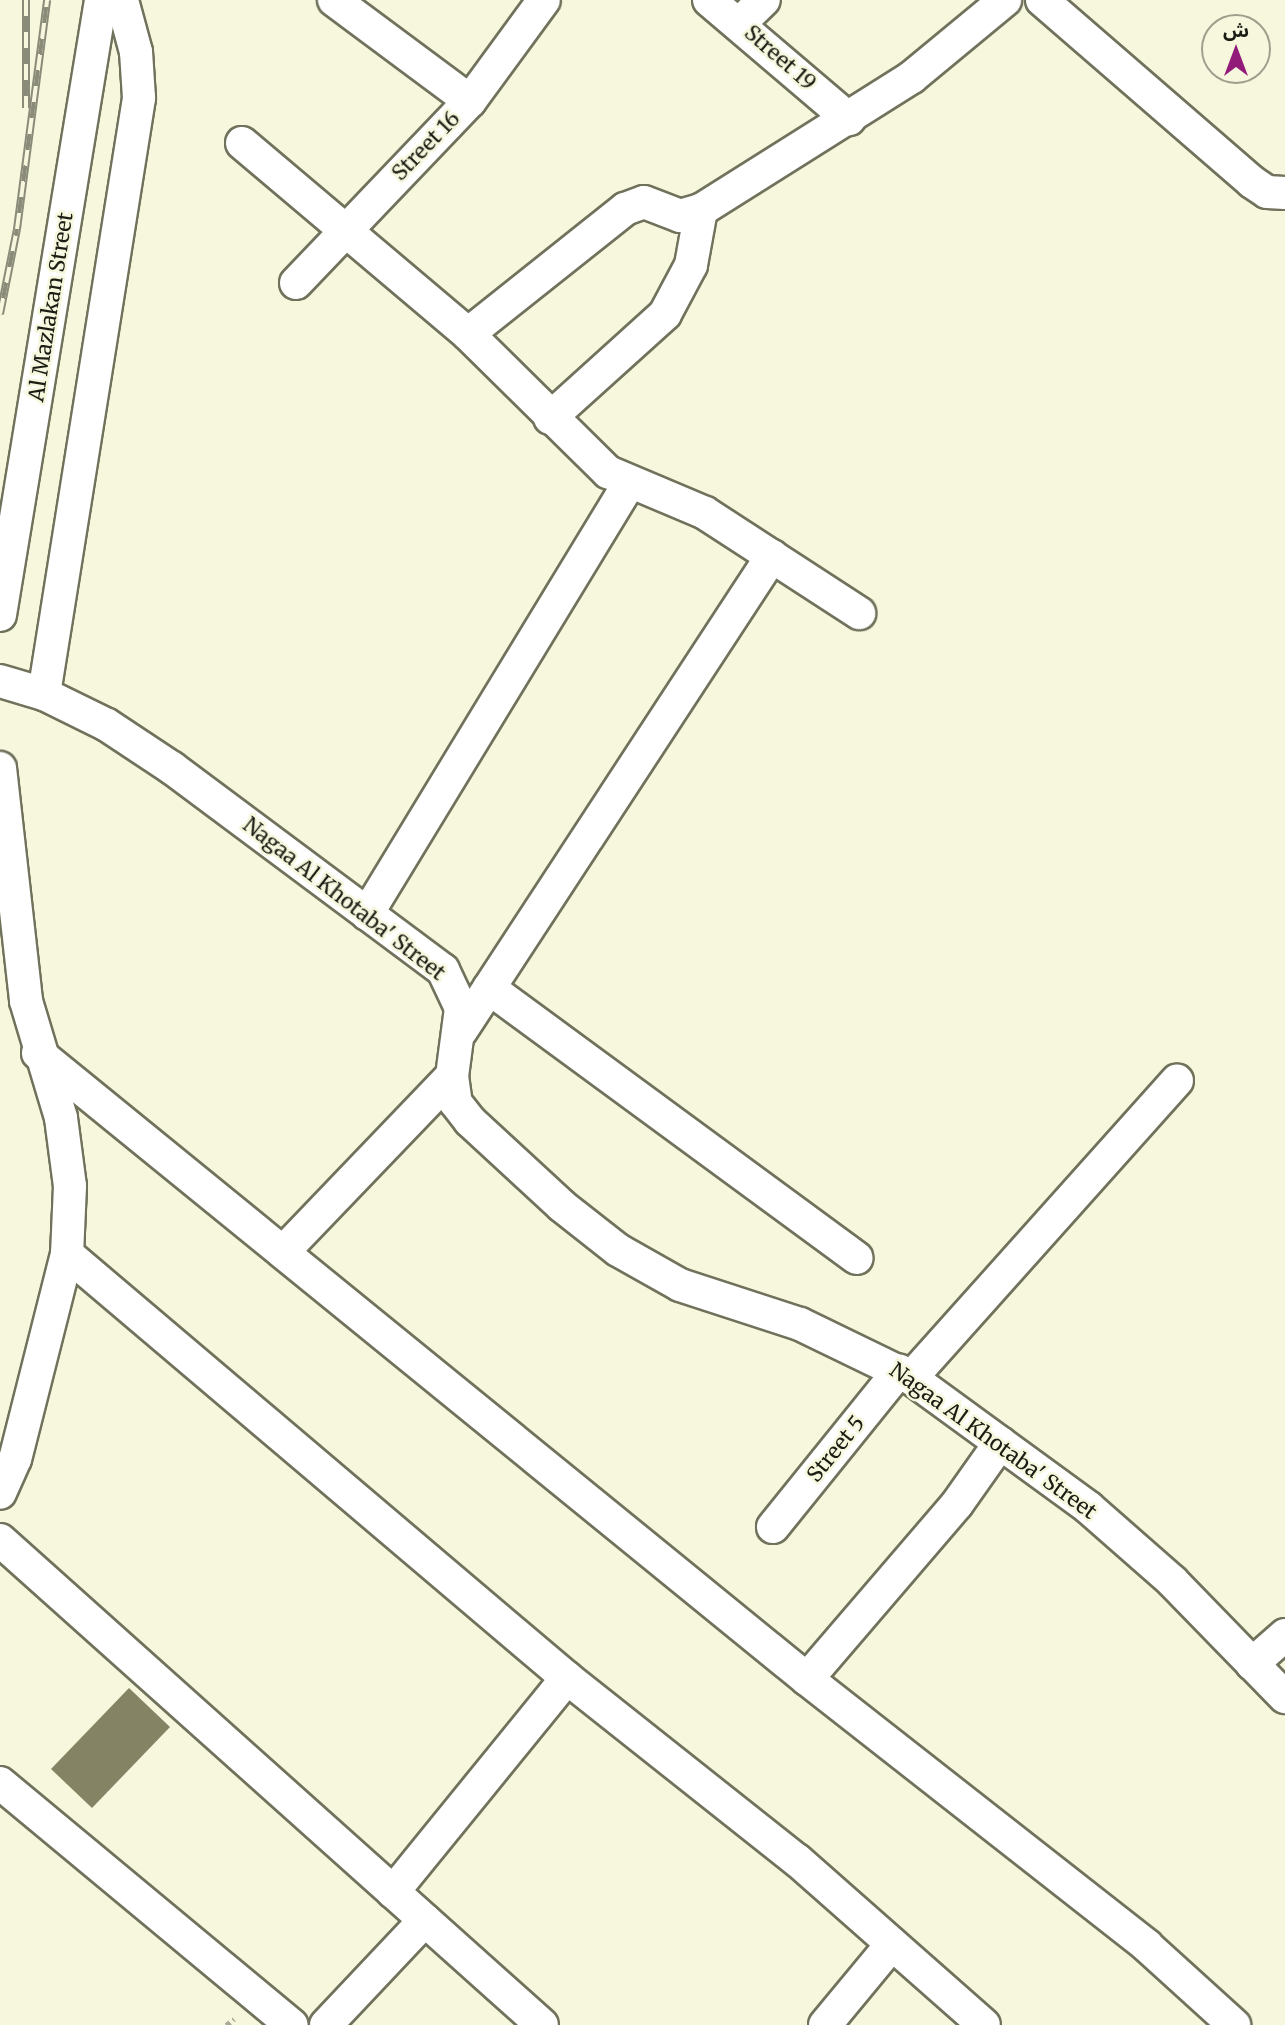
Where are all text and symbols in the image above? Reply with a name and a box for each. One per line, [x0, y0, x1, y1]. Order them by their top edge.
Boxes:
north arrow [1201, 14, 1271, 84]
text: ش [1223, 18, 1249, 42]
street label: Street 19 [739, 20, 821, 96]
street label: Street 16 [387, 106, 465, 186]
street label: Al Mazlakan Street [24, 211, 78, 403]
street label: Nagaa Al Khotaba' Street [238, 812, 450, 986]
street label: Nagaa Al Khotaba' Street [885, 1357, 1101, 1525]
street label: Street 5 [802, 1411, 870, 1487]

